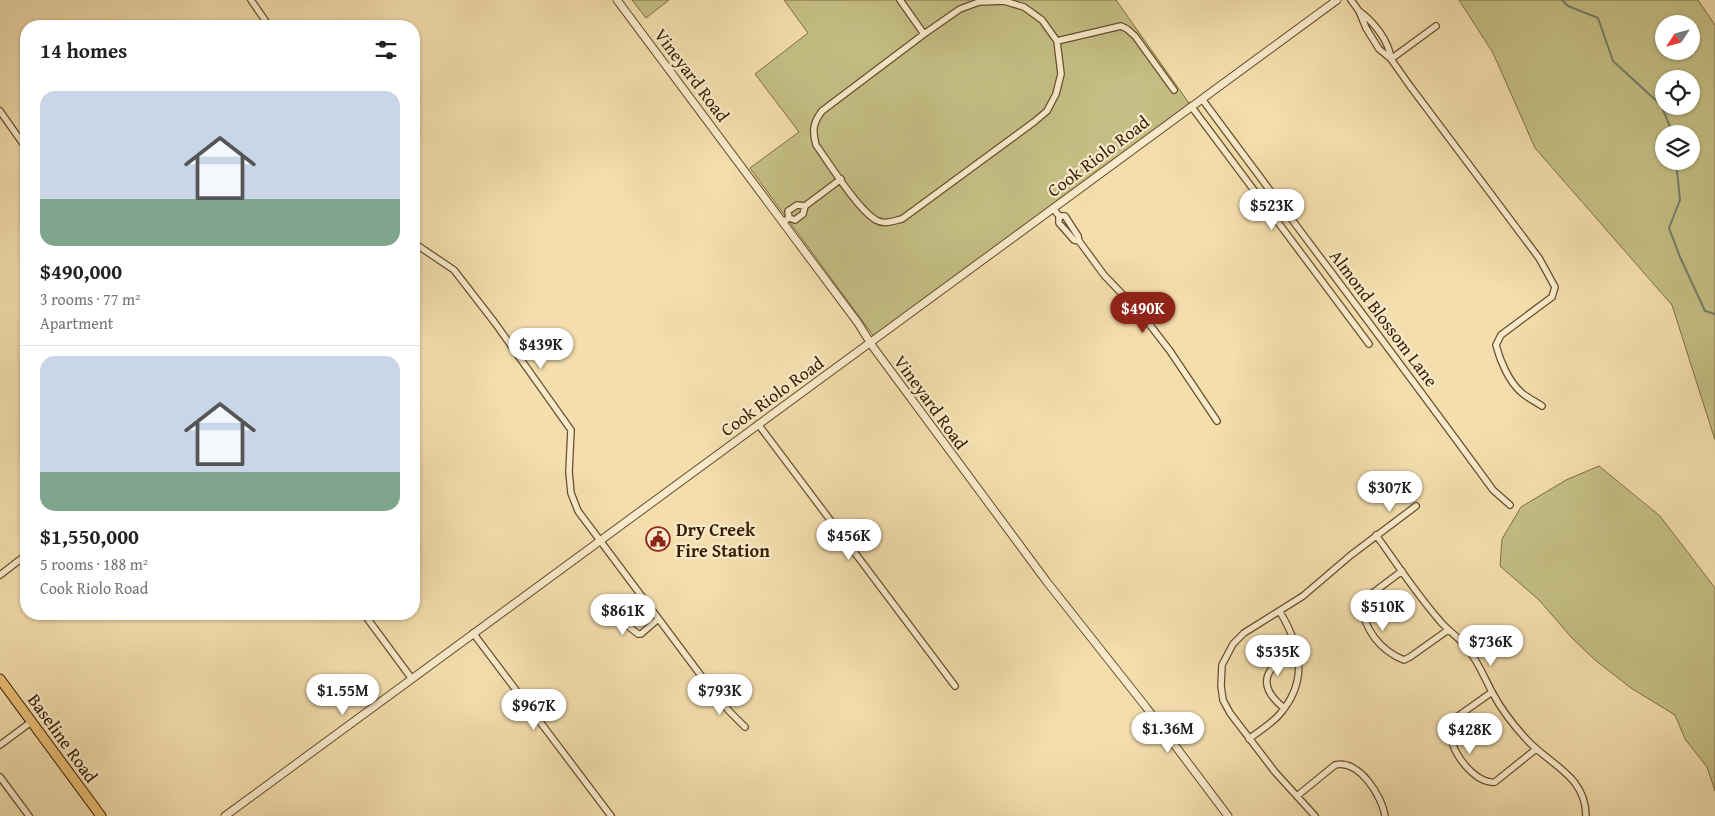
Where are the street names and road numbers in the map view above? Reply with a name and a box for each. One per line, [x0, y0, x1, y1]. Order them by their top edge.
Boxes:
street label: Vineyard Road [648, 23, 736, 128]
street label: Cook Riolo Road [1041, 108, 1155, 203]
street label: Almond Blossom Lane [1323, 244, 1445, 392]
street label: Cook Riolo Road [715, 349, 829, 443]
street label: Vineyard Road [887, 349, 975, 455]
street label: Baseline Road [21, 688, 105, 789]

